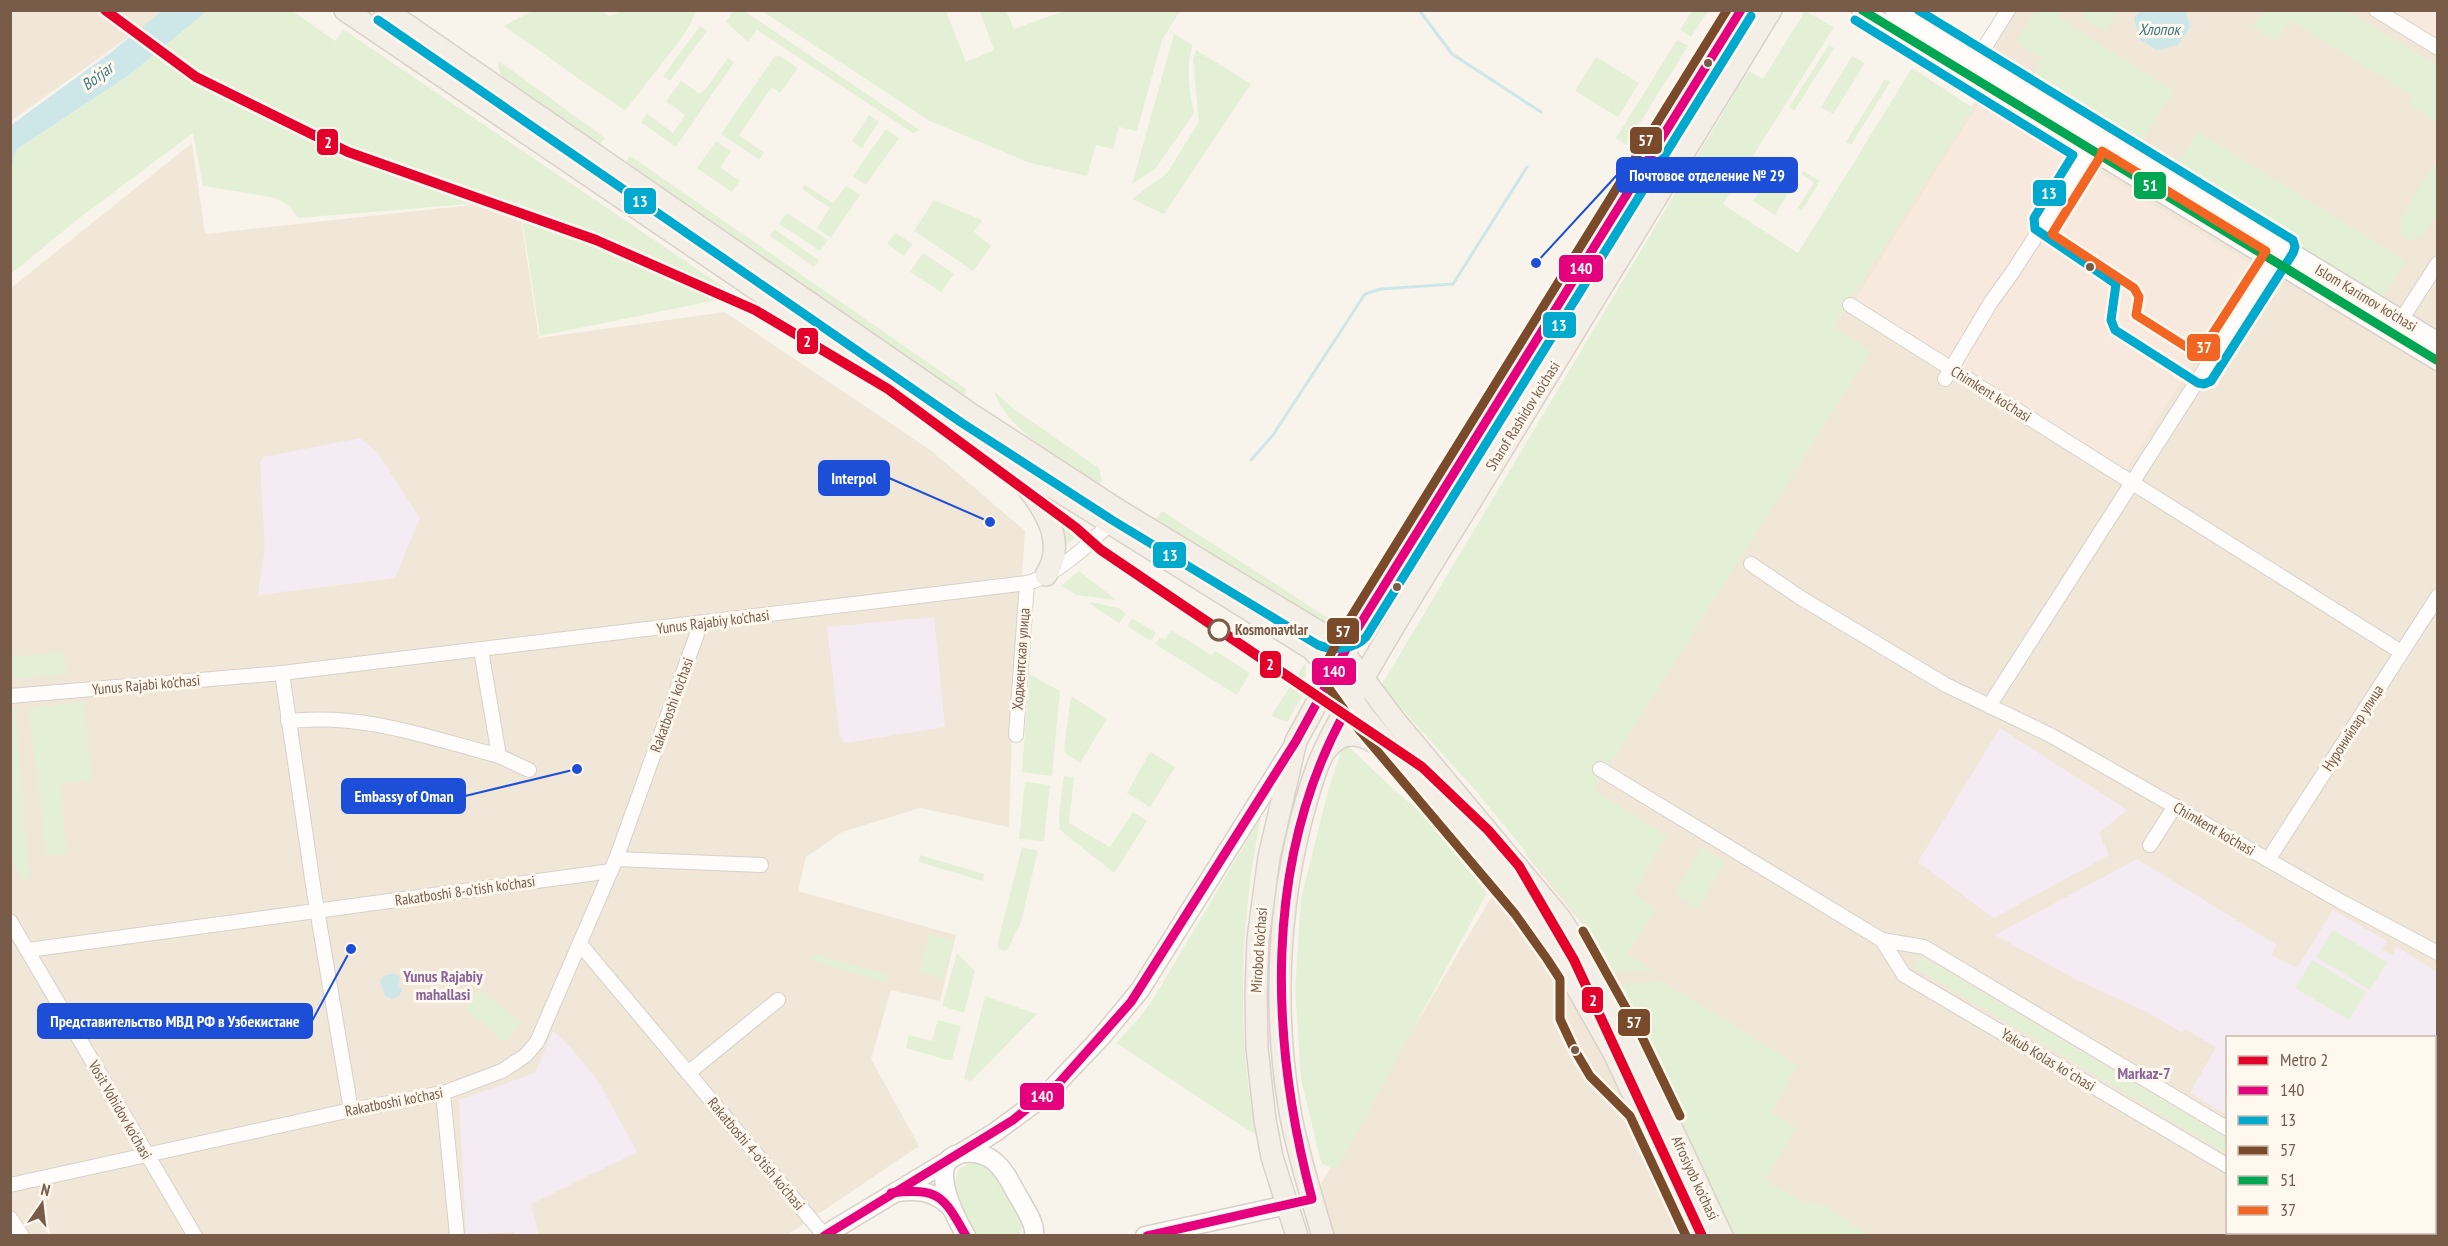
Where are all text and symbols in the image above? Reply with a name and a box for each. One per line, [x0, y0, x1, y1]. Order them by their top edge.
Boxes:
water label: Хлопок [2138, 19, 2181, 39]
water label: Bo‘rjar [77, 56, 119, 94]
unlabelled marker [1702, 57, 1714, 69]
line badge: 57 [1629, 126, 1663, 155]
line badge: 2 [316, 128, 339, 156]
text: 57 [1638, 130, 1654, 150]
text: 2 [324, 132, 332, 152]
callout: Почтовое отделение № 29 [1617, 158, 1797, 192]
text: Почтовое отделение № 29 [1629, 165, 1785, 185]
line badge: 51 [2133, 171, 2167, 200]
text: 51 [2142, 175, 2158, 195]
line badge: 13 [2032, 179, 2067, 207]
text: 13 [2041, 183, 2057, 203]
line badge: 13 [623, 187, 657, 215]
text: 13 [632, 191, 648, 211]
line badge: 140 [1558, 254, 1604, 283]
text: 140 [1570, 258, 1593, 278]
street label: Islom Karimov ko'chasi [2312, 260, 2421, 336]
unlabelled marker [2084, 261, 2096, 273]
line badge: 13 [1542, 311, 1577, 339]
text: 13 [1551, 315, 1567, 335]
line badge: 2 [796, 327, 819, 355]
text: 2 [803, 331, 811, 351]
line badge: 37 [2186, 333, 2221, 362]
text: 37 [2196, 337, 2212, 357]
street label: Sharof Rashidov ko'chasi [1481, 358, 1564, 474]
street label: Chimkent ko'chasi [1947, 361, 2035, 426]
callout: Interpol [819, 461, 889, 495]
text: Interpol [831, 468, 877, 488]
line badge: 13 [1152, 541, 1187, 569]
text: 13 [1162, 545, 1178, 565]
unlabelled marker [1391, 581, 1403, 593]
street label: Yunus Rajabiy ko'chasi [655, 605, 770, 638]
street label: Ходжентская улица [1007, 607, 1034, 711]
line badge: 57 [1326, 617, 1360, 645]
marker: Kosmonavtlar [1208, 619, 1230, 641]
place label: Kosmonavtlar [1235, 620, 1309, 639]
text: 57 [1335, 621, 1351, 641]
line badge: 2 [1259, 650, 1282, 679]
text: 2 [1266, 654, 1274, 674]
street label: Rakatboshi ko'chasi [646, 655, 697, 755]
line badge: 140 [1311, 657, 1357, 686]
text: 140 [1323, 661, 1346, 681]
street label: Yunus Rajabi ko'chasi [91, 670, 201, 699]
street label: Нуронийлар улица [2318, 681, 2387, 774]
callout: Embassy of Oman [342, 779, 465, 813]
text: Embassy of Oman [354, 786, 454, 806]
street label: Chimkent ko'chasi [2170, 797, 2259, 860]
street label: Rakatboshi 8-o'tish ko'chasi [394, 871, 536, 910]
street label: Mirobod ko'chasi [1246, 907, 1271, 993]
district label: Yunus Rajabiy mahallasi [402, 966, 483, 1004]
line badge: 2 [1581, 986, 1604, 1014]
text: 2 [1589, 990, 1597, 1010]
callout: Представительство МВД РФ в Узбекистане [38, 1004, 312, 1038]
line badge: 57 [1617, 1008, 1651, 1037]
text: Представительство МВД РФ в Узбекистане [50, 1011, 300, 1031]
text: 57 [1626, 1012, 1642, 1032]
street label: Yakub Kolas koʻchasi [1998, 1024, 2099, 1095]
legend [2226, 1036, 2436, 1234]
unlabelled marker [1569, 1044, 1581, 1056]
text: Metro 2 [2280, 1048, 2328, 1071]
street label: Vosit Vohidov ko'chasi [84, 1056, 156, 1163]
district label: Markaz-7 [2117, 1063, 2171, 1083]
text: 140 [2280, 1078, 2304, 1101]
line badge: 140 [1019, 1082, 1065, 1111]
street label: Rakatboshi ko'chasi [343, 1083, 445, 1120]
text: 140 [1031, 1086, 1054, 1106]
street label: Rakatboshi 4-o'tish ko'chasi [704, 1093, 809, 1214]
text: 13 [2280, 1108, 2296, 1131]
street label: Afrosiyob ko'chasi [1668, 1133, 1723, 1223]
text: 57 [2280, 1138, 2296, 1161]
text: 51 [2280, 1168, 2296, 1191]
north arrow [12, 1174, 72, 1234]
text: N [39, 1179, 52, 1200]
text: 37 [2280, 1198, 2296, 1221]

